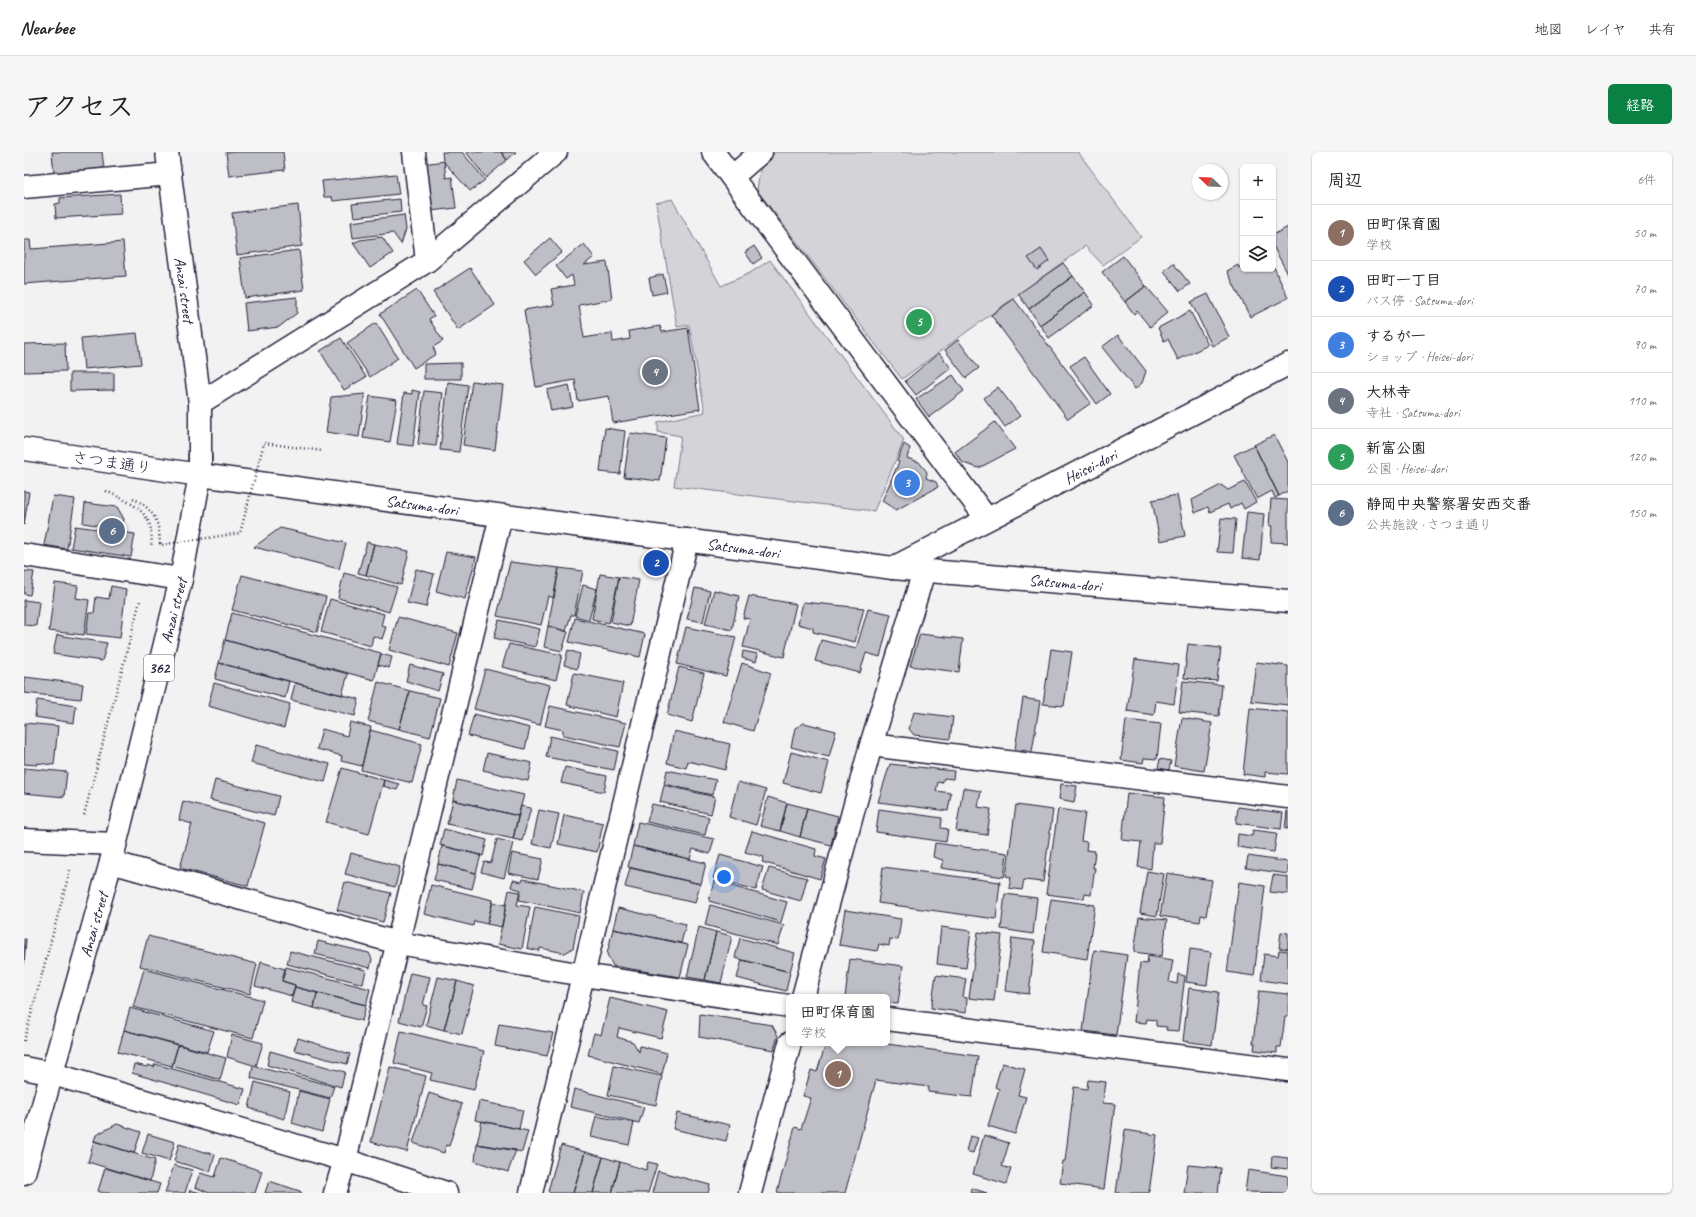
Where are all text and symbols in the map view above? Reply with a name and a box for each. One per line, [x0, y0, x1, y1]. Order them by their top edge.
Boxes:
text: Nearbee [20, 16, 74, 40]
text: 地図 [1535, 21, 1563, 38]
text: レイヤ [1585, 21, 1626, 38]
text: 共有 [1648, 21, 1676, 38]
button: 経路 [1608, 84, 1672, 124]
text: アクセス [24, 89, 134, 124]
north arrow [1192, 164, 1228, 200]
map controls [1240, 164, 1276, 272]
button: + [1240, 164, 1276, 200]
text: 周辺 [1328, 170, 1362, 191]
text: 6件 [1637, 172, 1656, 188]
button: − [1240, 200, 1276, 236]
text: 田町保育園 [1366, 215, 1441, 234]
text: 1 [1338, 225, 1344, 241]
text: 50 m [1634, 225, 1656, 241]
button: layers [1240, 236, 1276, 272]
text: 学校 [1366, 237, 1392, 253]
street label: Anzai street [170, 256, 199, 327]
text: 田町一丁目 [1366, 271, 1441, 290]
text: 2 [1338, 281, 1344, 297]
text: 70 m [1634, 281, 1656, 297]
text: バス停 · Satsuma-dori [1366, 293, 1473, 309]
pin: 5 [906, 307, 932, 337]
text: するが一 [1366, 327, 1426, 346]
text: 3 [1338, 337, 1344, 353]
text: 90 m [1634, 337, 1656, 353]
text: ショップ · Heisei-dori [1366, 349, 1472, 365]
pin: 4 [642, 357, 668, 387]
text: 大林寺 [1366, 383, 1411, 402]
text: 4 [1338, 393, 1344, 409]
text: 110 m [1628, 393, 1656, 409]
text: 寺社 · Satsuma-dori [1366, 405, 1460, 421]
text: 新富公園 [1366, 439, 1426, 458]
street label: Heisei-dori [1061, 444, 1122, 489]
street label: さつま通り [71, 448, 153, 478]
text: 5 [1338, 449, 1344, 465]
text: 120 m [1628, 449, 1656, 465]
text: 公園 · Heisei-dori [1366, 461, 1447, 477]
pin: 3 [894, 468, 920, 498]
street label: Satsuma-dori [384, 491, 461, 521]
text: 静岡中央警察署安西交番 [1366, 495, 1531, 514]
text: 6 [1338, 505, 1344, 521]
text: 150 m [1628, 505, 1656, 521]
pin: 6 [99, 516, 125, 546]
text: 公共施設 · さつま通り [1366, 517, 1492, 533]
street label: Satsuma-dori [706, 534, 782, 564]
pin: 2 [643, 548, 669, 578]
street label: Satsuma-dori [1028, 570, 1104, 597]
street label: Anzai street [157, 574, 192, 645]
road number: 362 [144, 655, 174, 681]
your location [714, 867, 734, 887]
street label: Anzai street [76, 888, 114, 959]
popup [786, 994, 890, 1046]
text: 田町保育園 [800, 1003, 876, 1022]
text: 学校 [800, 1025, 827, 1041]
pin: 1 [825, 1059, 851, 1089]

